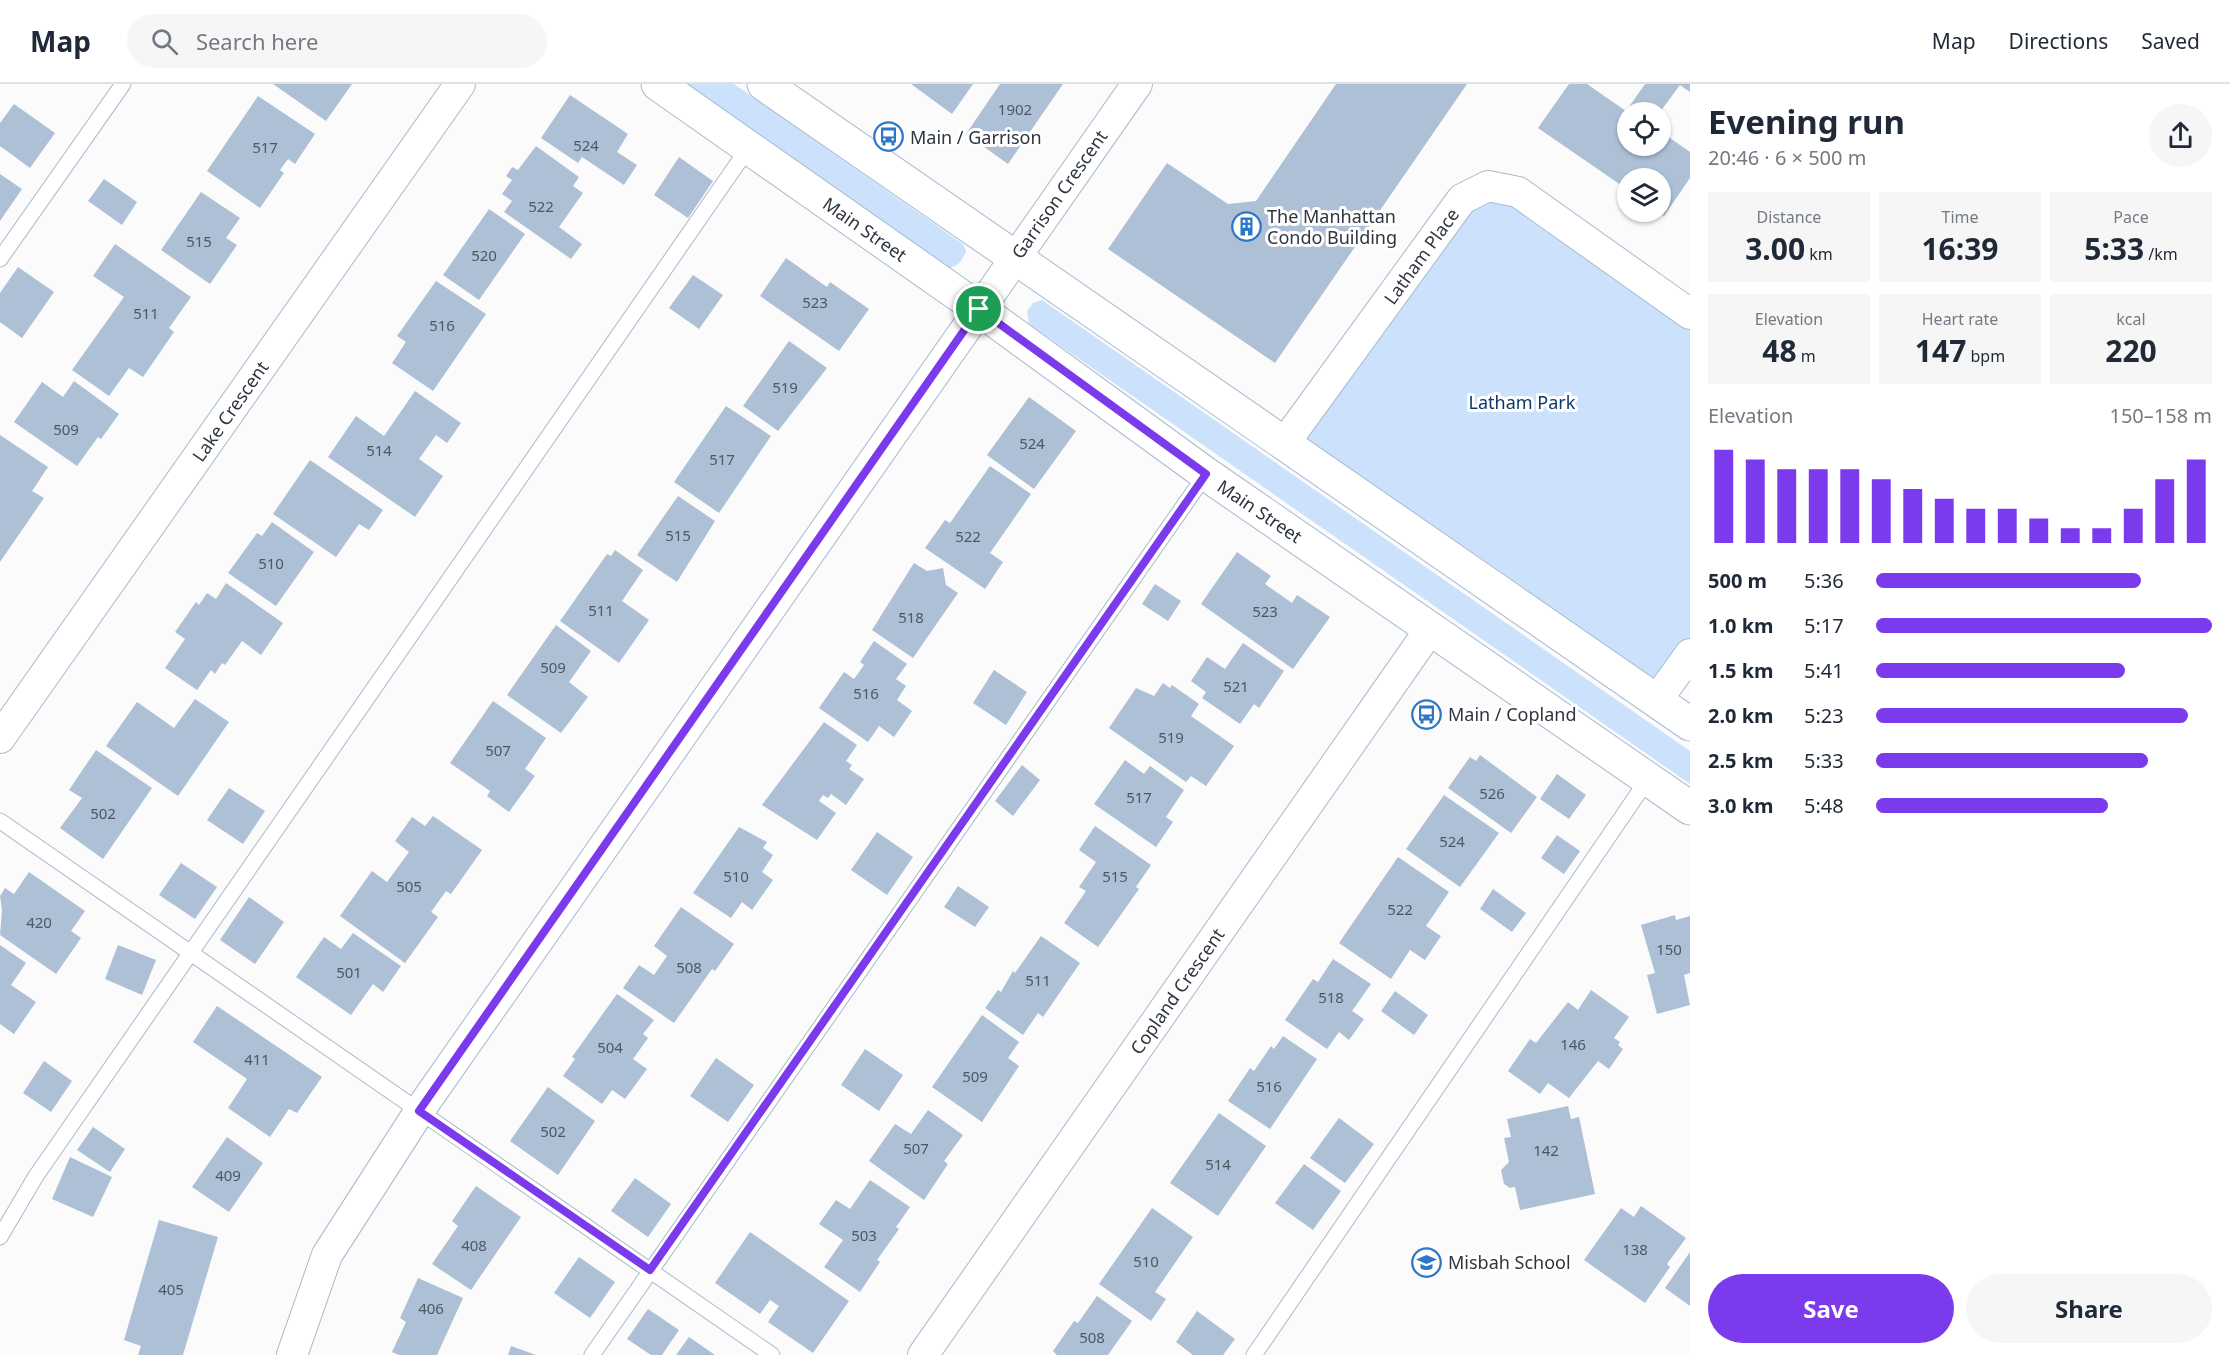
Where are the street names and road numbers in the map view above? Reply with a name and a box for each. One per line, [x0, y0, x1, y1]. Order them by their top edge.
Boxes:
street label: Garrison Crescent [1006, 125, 1113, 263]
street label: Main Street [818, 191, 912, 267]
street label: Latham Place [1378, 203, 1464, 309]
street label: Lake Crescent [186, 356, 274, 466]
street label: Main Street [1213, 474, 1307, 548]
street label: Copland Crescent [1125, 923, 1230, 1059]

